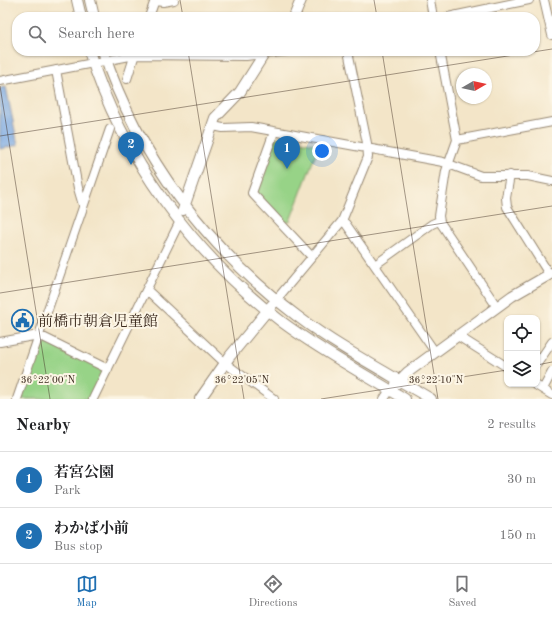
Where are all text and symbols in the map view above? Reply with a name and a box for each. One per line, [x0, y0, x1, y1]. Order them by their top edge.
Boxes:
search box [12, 12, 540, 56]
icon: search [26, 23, 48, 45]
text: Search here [58, 27, 135, 42]
north arrow [456, 68, 492, 104]
pin: 2 [118, 132, 144, 165]
pin: 1 [274, 136, 300, 169]
your location [312, 141, 332, 161]
public building icon: 前橋市朝倉児童館 [10, 308, 36, 334]
place label: 前橋市朝倉児童館 [38, 313, 158, 330]
map controls [504, 315, 540, 387]
button: locate [504, 315, 540, 351]
button: layers [504, 351, 540, 387]
text: 36°22'00"N [21, 375, 76, 385]
text: 36°22'05"N [215, 375, 270, 385]
text: 36°22'10"N [409, 375, 464, 385]
text: Nearby [16, 417, 71, 434]
text: 2 results [487, 418, 536, 431]
text: 若宮公園 [54, 466, 114, 481]
text: 1 [25, 473, 33, 486]
text: 30 m [507, 473, 536, 486]
text: Park [54, 484, 81, 497]
text: わかば小前 [54, 522, 129, 537]
text: 2 [25, 529, 33, 542]
text: 150 m [499, 529, 536, 542]
text: Bus stop [54, 540, 103, 553]
tab: Map [76, 573, 98, 611]
tab: Directions [249, 573, 297, 611]
tab: Saved [448, 573, 476, 611]

